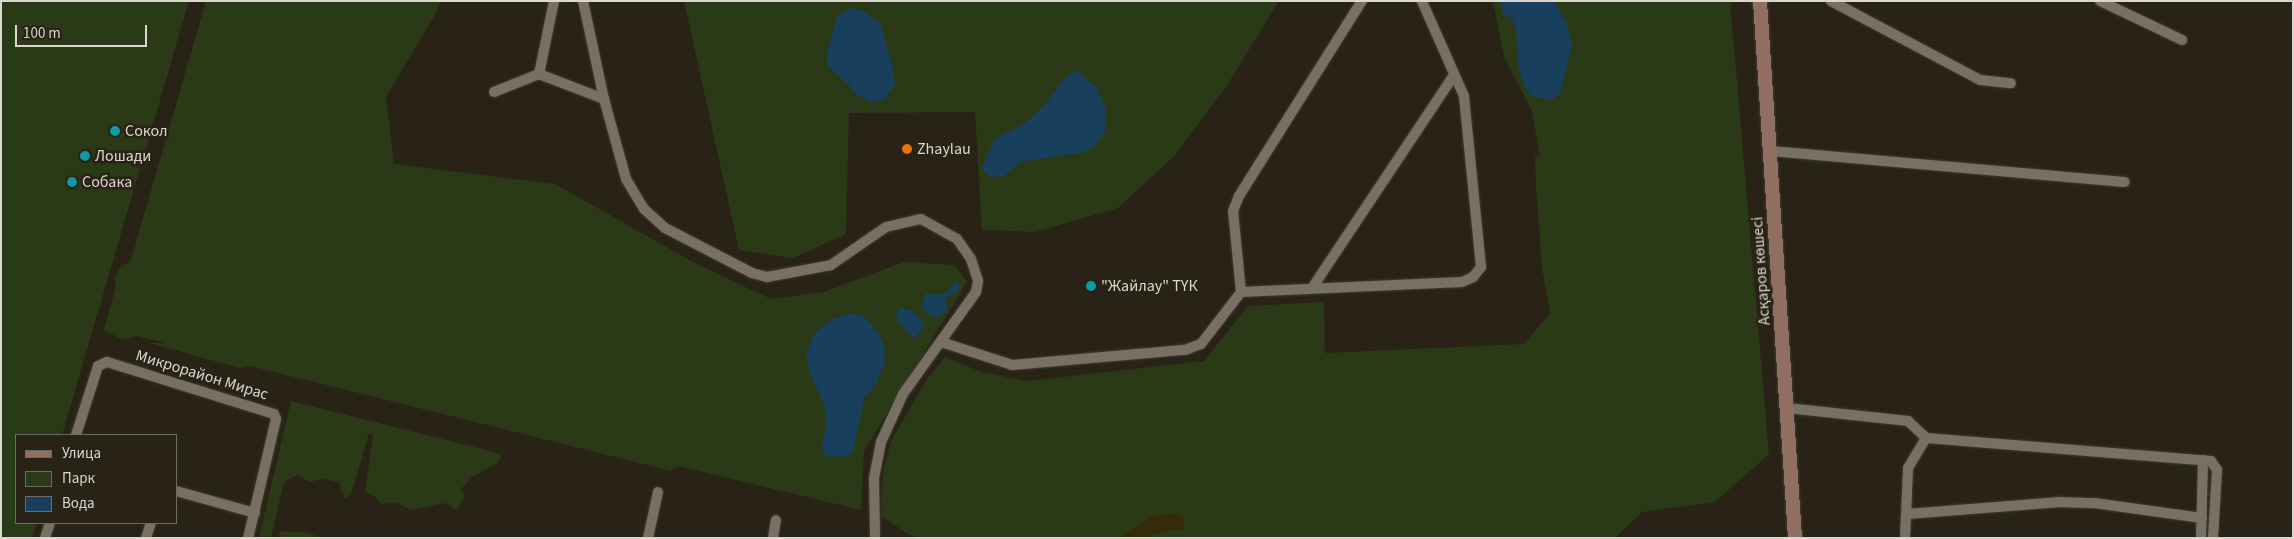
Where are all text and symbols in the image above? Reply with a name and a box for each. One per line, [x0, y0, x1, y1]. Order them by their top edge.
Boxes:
scale bar [18, 15, 150, 47]
text: 100 m [23, 23, 61, 44]
place label: Сокол [125, 121, 168, 141]
marker: Сокол [109, 125, 121, 137]
place label: Zhaylau [917, 139, 971, 159]
marker: Zhaylau [901, 143, 913, 155]
place label: Лошади [95, 146, 151, 166]
marker: Лошади [79, 150, 91, 162]
place label: Собака [82, 172, 132, 192]
marker: Собака [66, 176, 78, 188]
street label: Асқаров көшесі [1748, 216, 1774, 326]
place label: "Жайлау" ТҮК [1101, 276, 1198, 296]
marker: "Жайлау" ТҮК [1085, 280, 1097, 292]
street label: Микрорайон Мирас [133, 346, 271, 404]
legend [15, 434, 178, 524]
text: Улица [62, 443, 101, 464]
text: Парк [62, 468, 95, 489]
text: Вода [62, 493, 95, 514]

